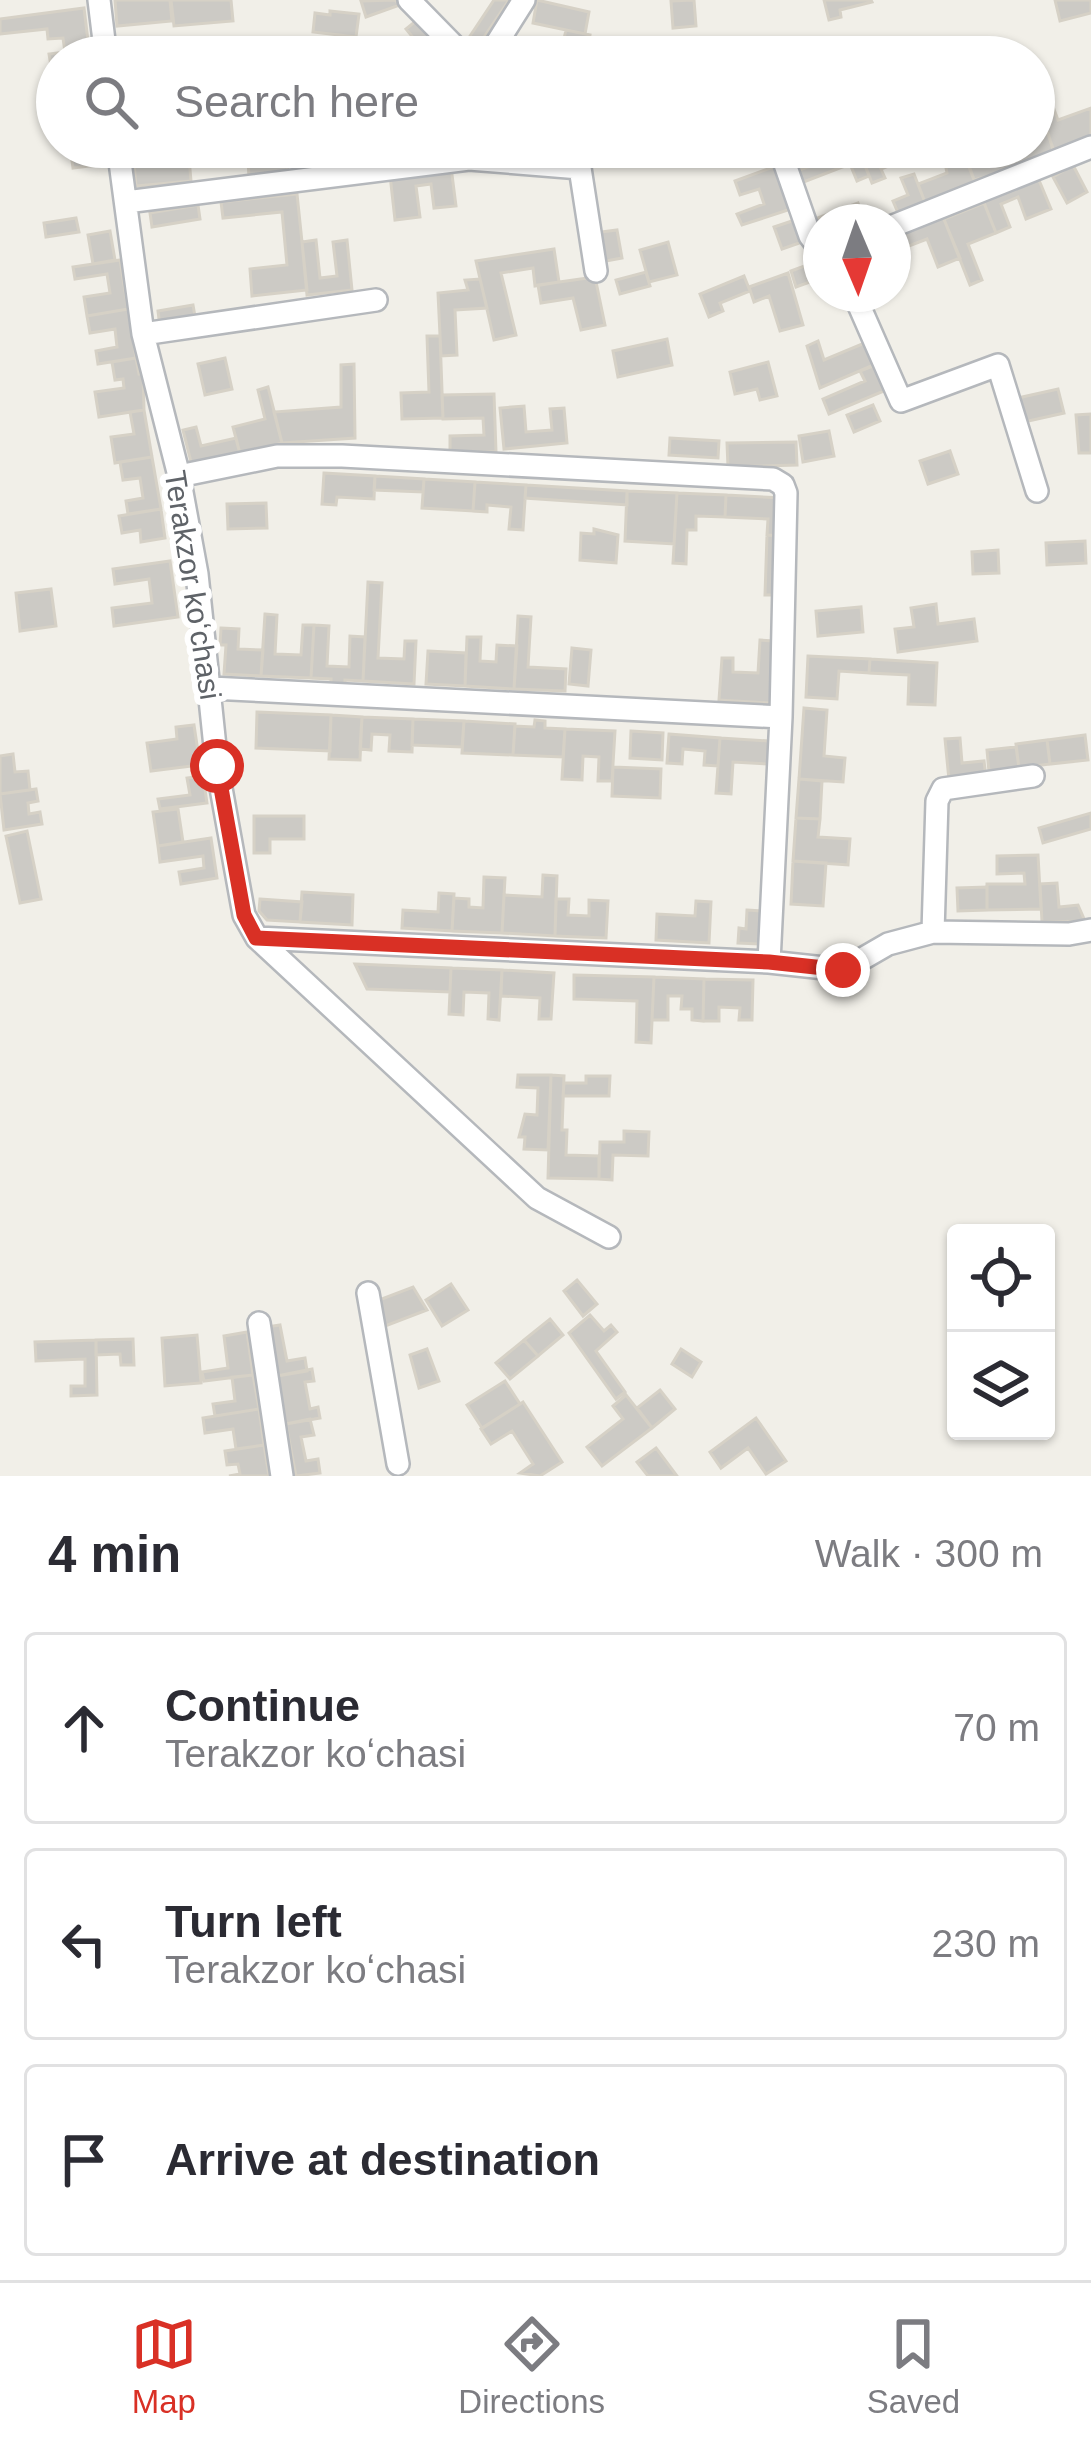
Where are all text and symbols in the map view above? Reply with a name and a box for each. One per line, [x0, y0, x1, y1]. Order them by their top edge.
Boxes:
search box [36, 36, 1055, 168]
icon: search [78, 69, 144, 135]
text: Search here [174, 76, 419, 127]
north arrow [803, 204, 911, 312]
street label: Terakzor koʻchasi [159, 468, 227, 702]
route start [190, 739, 244, 793]
route end [816, 943, 870, 997]
map controls [947, 1224, 1055, 1440]
button: locate [947, 1224, 1055, 1332]
button: layers [947, 1332, 1055, 1440]
text: 4 min [48, 1526, 181, 1583]
text: Walk · 300 m [815, 1532, 1043, 1575]
text: Continue [165, 1680, 360, 1731]
icon: ahead [51, 1695, 117, 1761]
text: 70 m [953, 1706, 1040, 1749]
text: Terakzor koʻchasi [165, 1732, 466, 1775]
text: Turn left [165, 1896, 342, 1947]
icon: left [51, 1911, 117, 1977]
text: 230 m [932, 1922, 1040, 1965]
text: Terakzor koʻchasi [165, 1948, 466, 1991]
icon: arrive [51, 2127, 117, 2193]
text: Arrive at destination [165, 2134, 600, 2185]
tab: Map [131, 2311, 197, 2421]
tab: Directions [458, 2311, 605, 2421]
tab: Saved [867, 2311, 960, 2421]

